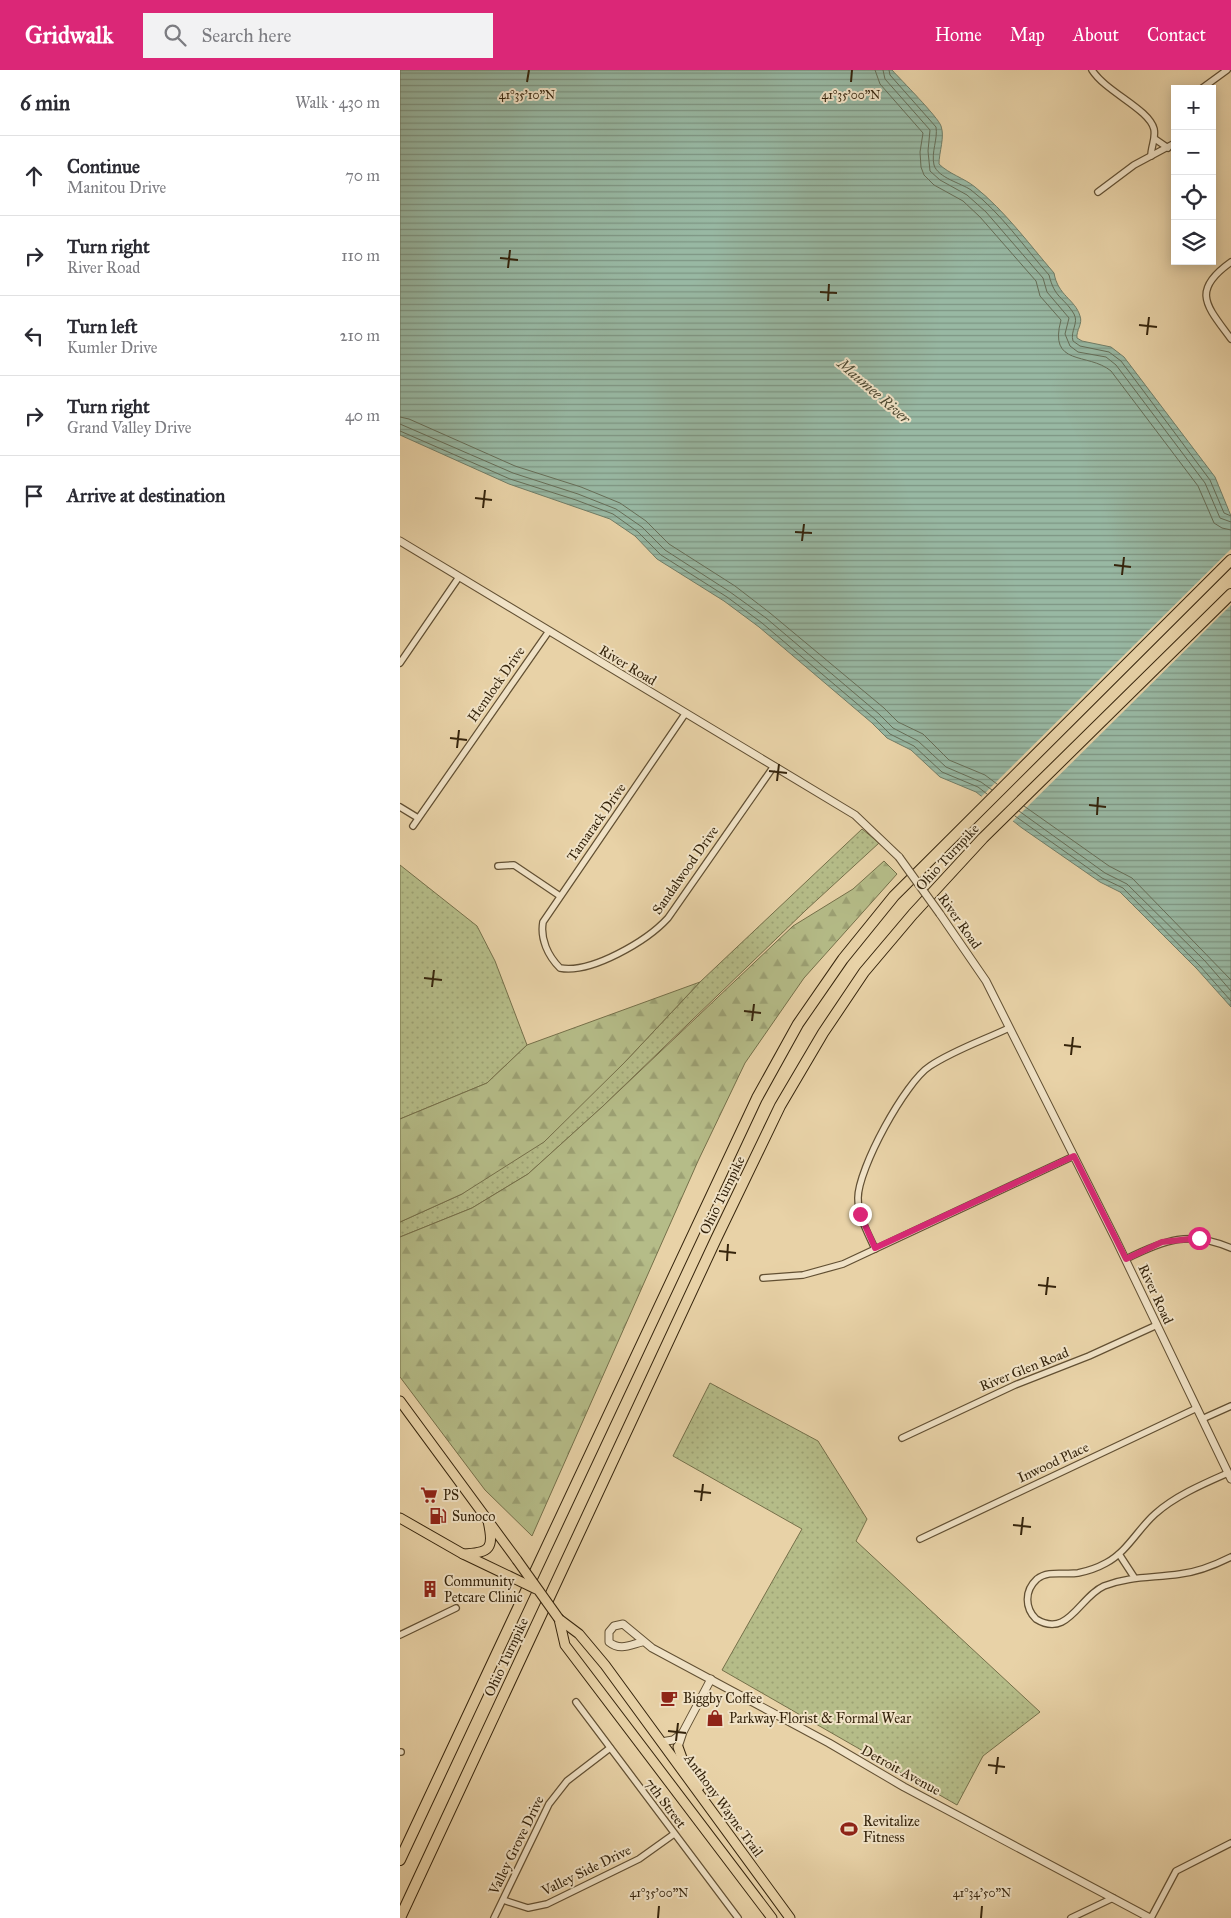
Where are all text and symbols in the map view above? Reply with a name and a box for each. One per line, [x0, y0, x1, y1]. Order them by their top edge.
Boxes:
search box [143, 13, 493, 58]
text: Gridwalk [25, 20, 113, 50]
icon: search [161, 21, 189, 49]
text: Search here [201, 24, 291, 47]
text: Home [935, 24, 982, 46]
text: Map [1010, 24, 1045, 46]
text: About [1073, 24, 1119, 46]
text: Contact [1147, 24, 1206, 46]
map controls [1171, 85, 1216, 265]
button: + [1171, 85, 1216, 130]
text: 41°35'10"N [499, 88, 555, 102]
text: 41°35'00"N [822, 88, 880, 102]
text: 6 min [20, 90, 70, 116]
text: Walk · 430 m [295, 93, 380, 112]
button: − [1171, 130, 1216, 175]
text: Continue [67, 155, 140, 178]
icon: ahead [20, 162, 48, 190]
text: 70 m [345, 166, 380, 185]
button: locate [1171, 175, 1216, 220]
text: Manitou Drive [67, 178, 166, 197]
button: layers [1171, 220, 1216, 265]
text: Turn right [67, 235, 150, 258]
icon: right [20, 242, 48, 270]
text: 110 m [341, 246, 380, 265]
text: River Road [67, 258, 140, 277]
text: Turn left [67, 315, 137, 338]
icon: left [20, 322, 48, 350]
text: 210 m [340, 326, 380, 345]
text: Kumler Drive [67, 338, 157, 357]
water label: Maumee River [833, 353, 914, 428]
text: Turn right [67, 395, 150, 418]
icon: right [20, 402, 48, 430]
text: 40 m [345, 406, 380, 425]
text: Grand Valley Drive [67, 418, 191, 437]
icon: arrive [20, 482, 48, 510]
text: Arrive at destination [67, 484, 225, 507]
street label: River Road [596, 642, 660, 689]
street label: Hemlock Drive [464, 643, 529, 725]
street label: Tamarack Drive [563, 780, 630, 865]
street label: Ohio Turnpike [912, 820, 983, 894]
street label: Sandalwood Drive [649, 823, 722, 918]
street label: River Road [934, 890, 985, 952]
street label: Ohio Turnpike [696, 1153, 749, 1237]
route end [849, 1203, 872, 1226]
route start [1188, 1227, 1211, 1250]
street label: River Road [1134, 1262, 1177, 1327]
street label: River Glen Road [977, 1344, 1071, 1395]
street label: Inwood Place [1015, 1439, 1092, 1486]
supermarket icon: PS [419, 1485, 439, 1505]
place label: PS [443, 1487, 459, 1504]
fuel station icon: Sunoco [428, 1506, 448, 1526]
place label: Sunoco [452, 1508, 495, 1525]
place label: Community Petcare Clinic [444, 1573, 523, 1606]
building icon: Community Petcare Clinic [420, 1579, 440, 1599]
street label: Ohio Turnpike [481, 1615, 532, 1699]
cafe icon: Biggby Coffee [659, 1688, 679, 1708]
place label: Biggby Coffee [683, 1690, 762, 1707]
shop icon: Parkway Florist & Formal Wear [705, 1708, 725, 1728]
place label: Parkway Florist & Formal Wear [729, 1710, 912, 1727]
street label: Detroit Avenue [858, 1742, 943, 1799]
street label: Anthony Wayne Trail [680, 1750, 767, 1860]
street label: 7th Street [641, 1775, 690, 1832]
street label: Valley Grove Drive [485, 1793, 548, 1898]
place label: Revitalize Fitness [863, 1813, 920, 1846]
sports icon: Revitalize Fitness [839, 1819, 859, 1839]
street label: Valley Side Drive [538, 1841, 634, 1900]
text: 41°35'00"N [630, 1886, 688, 1900]
text: 41°34'50"N [953, 1886, 1011, 1900]

